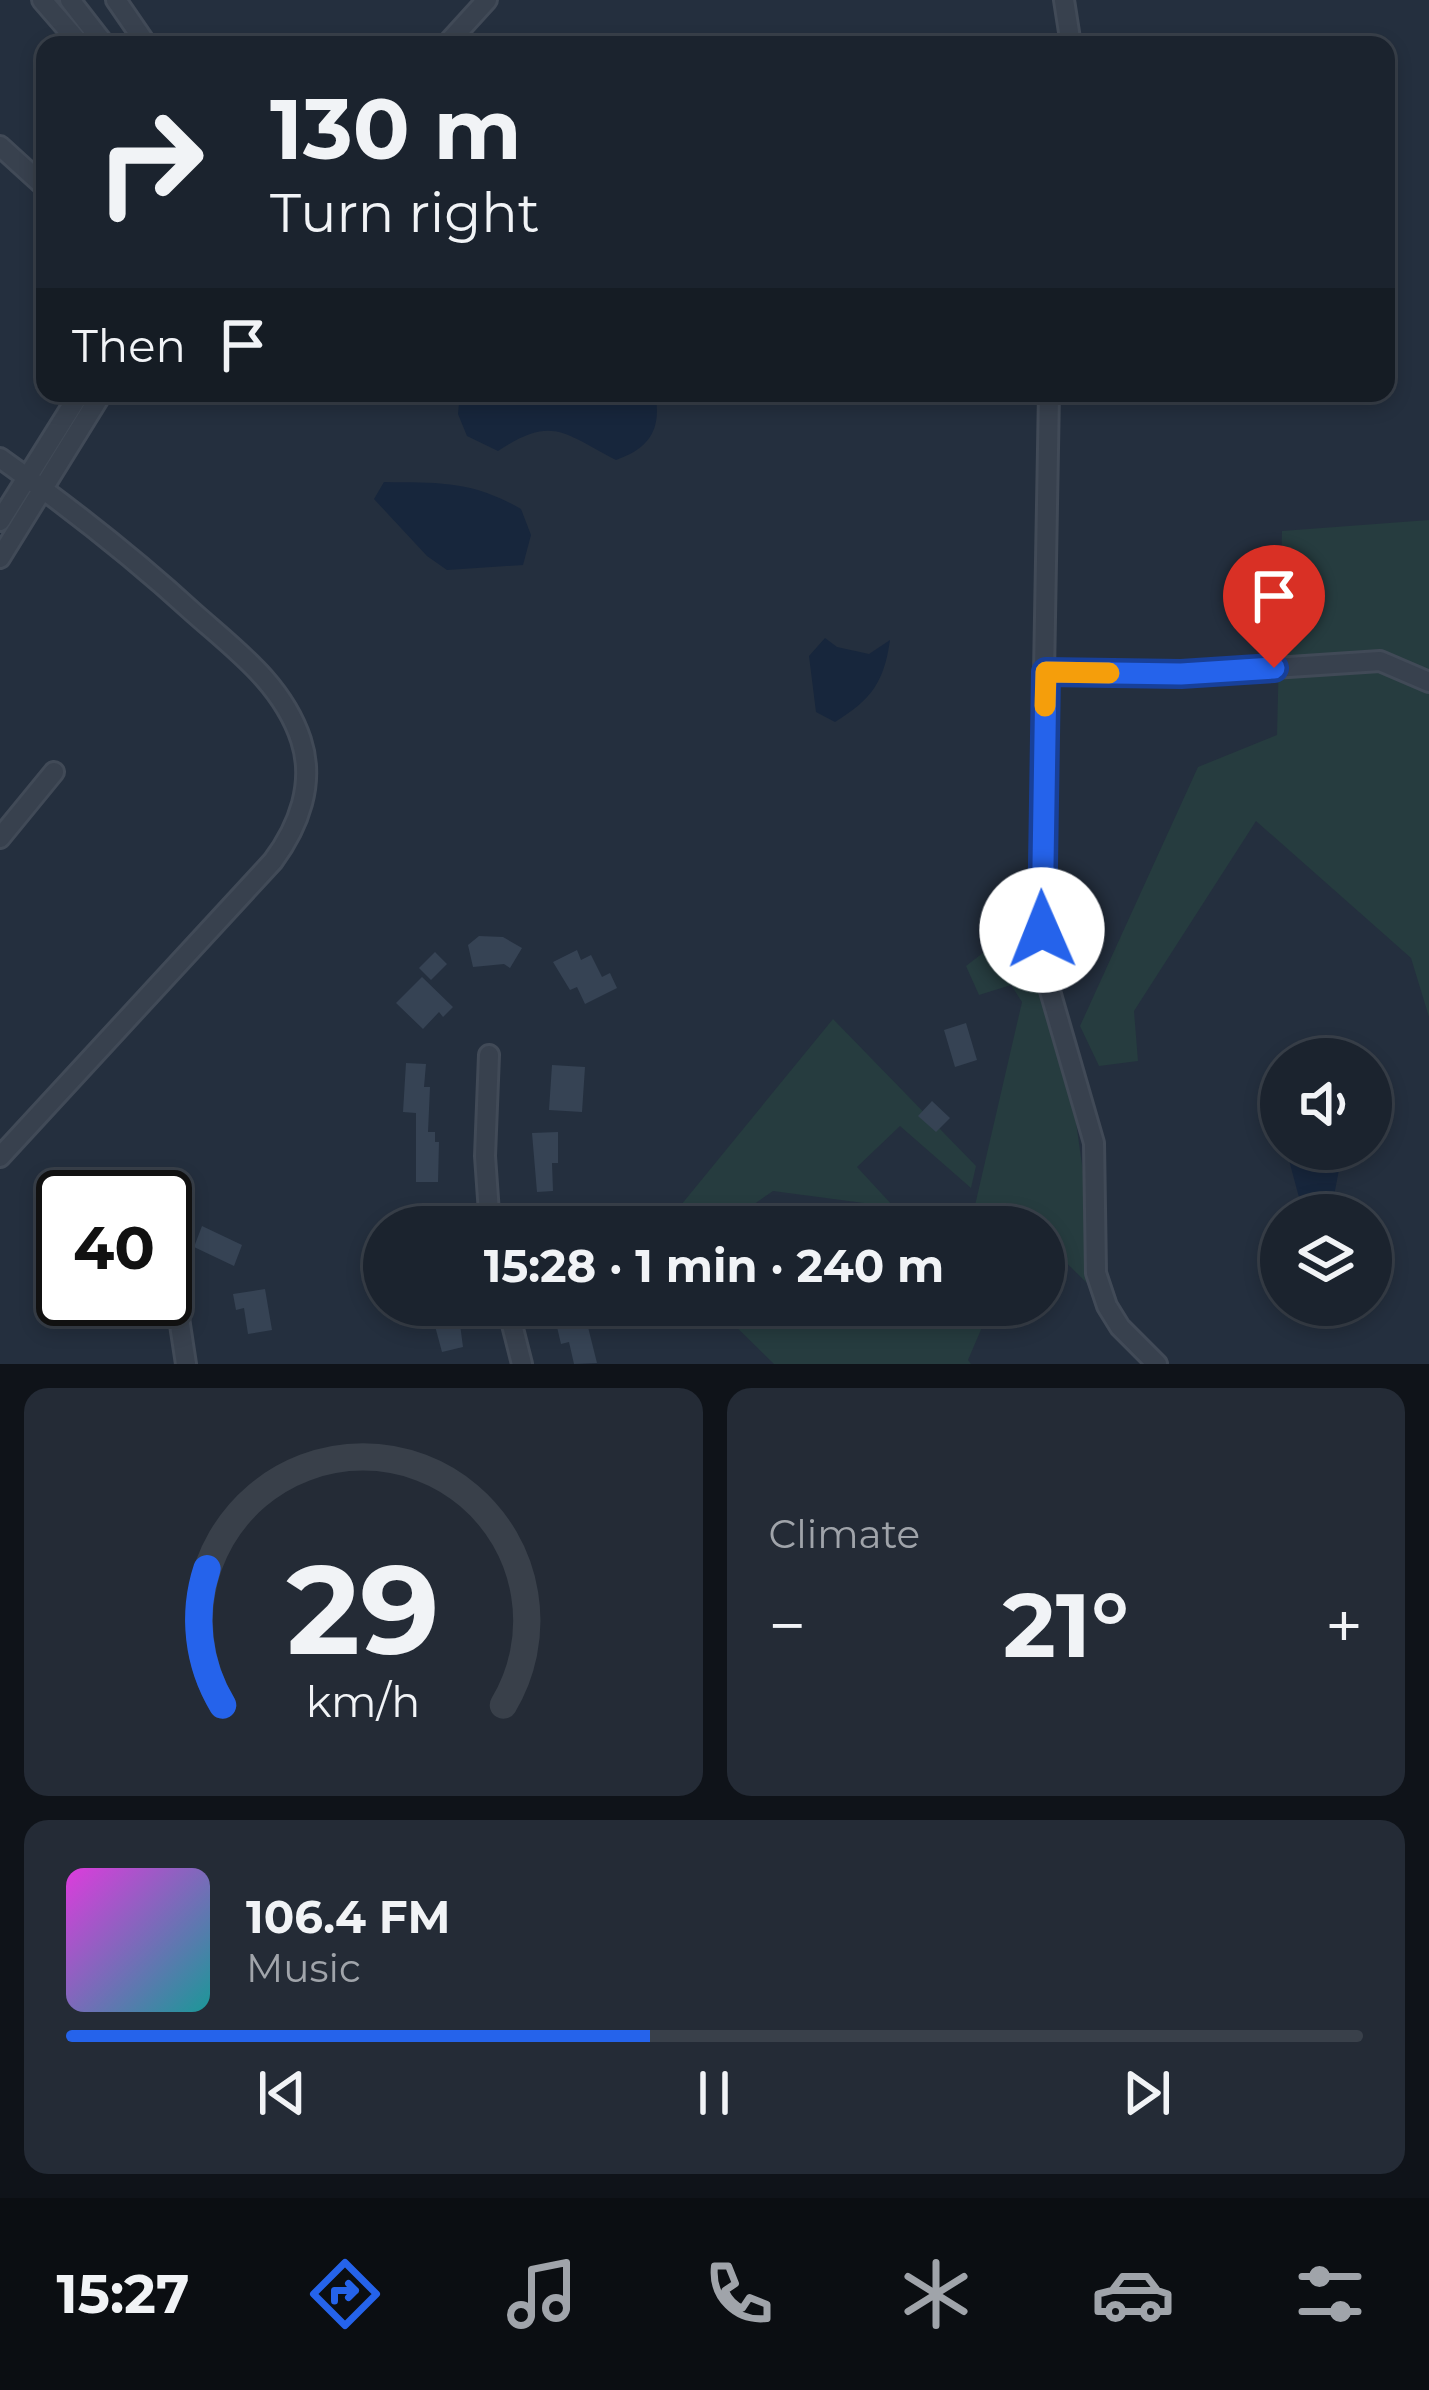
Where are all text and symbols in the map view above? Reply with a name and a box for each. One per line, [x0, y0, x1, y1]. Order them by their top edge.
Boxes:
text: 130 m [270, 78, 522, 180]
icon: right [72, 84, 228, 240]
text: Turn right [270, 180, 540, 246]
icon: arrive [210, 312, 276, 378]
text: Then [72, 318, 186, 373]
pin [1223, 545, 1325, 668]
icon: arrive [1241, 563, 1307, 629]
position arrow [979, 867, 1105, 993]
map controls [1260, 1038, 1392, 1326]
button: sound [1260, 1038, 1392, 1170]
speed limit sign: 40 [36, 1170, 192, 1326]
button: layers [1260, 1194, 1392, 1326]
text: 15:28 · 1 min · 240 m [484, 1238, 944, 1293]
text: Climate [769, 1510, 920, 1558]
text: 29 [287, 1533, 440, 1685]
text: 21° [1003, 1570, 1129, 1680]
text: − [769, 1585, 806, 1666]
text: + [1325, 1585, 1363, 1666]
text: km/h [306, 1675, 420, 1728]
text: 106.4 FM [246, 1889, 451, 1944]
text: Music [246, 1944, 361, 1992]
icon: previous [249, 2060, 315, 2126]
icon: pause [681, 2060, 747, 2126]
icon: next [1114, 2060, 1180, 2126]
icon: directions [303, 2252, 387, 2336]
icon: music [500, 2252, 584, 2336]
icon: phone [697, 2252, 781, 2336]
icon: climate [894, 2252, 978, 2336]
icon: car [1091, 2252, 1175, 2336]
icon: filters [1288, 2252, 1372, 2336]
text: 15:27 [57, 2261, 189, 2327]

